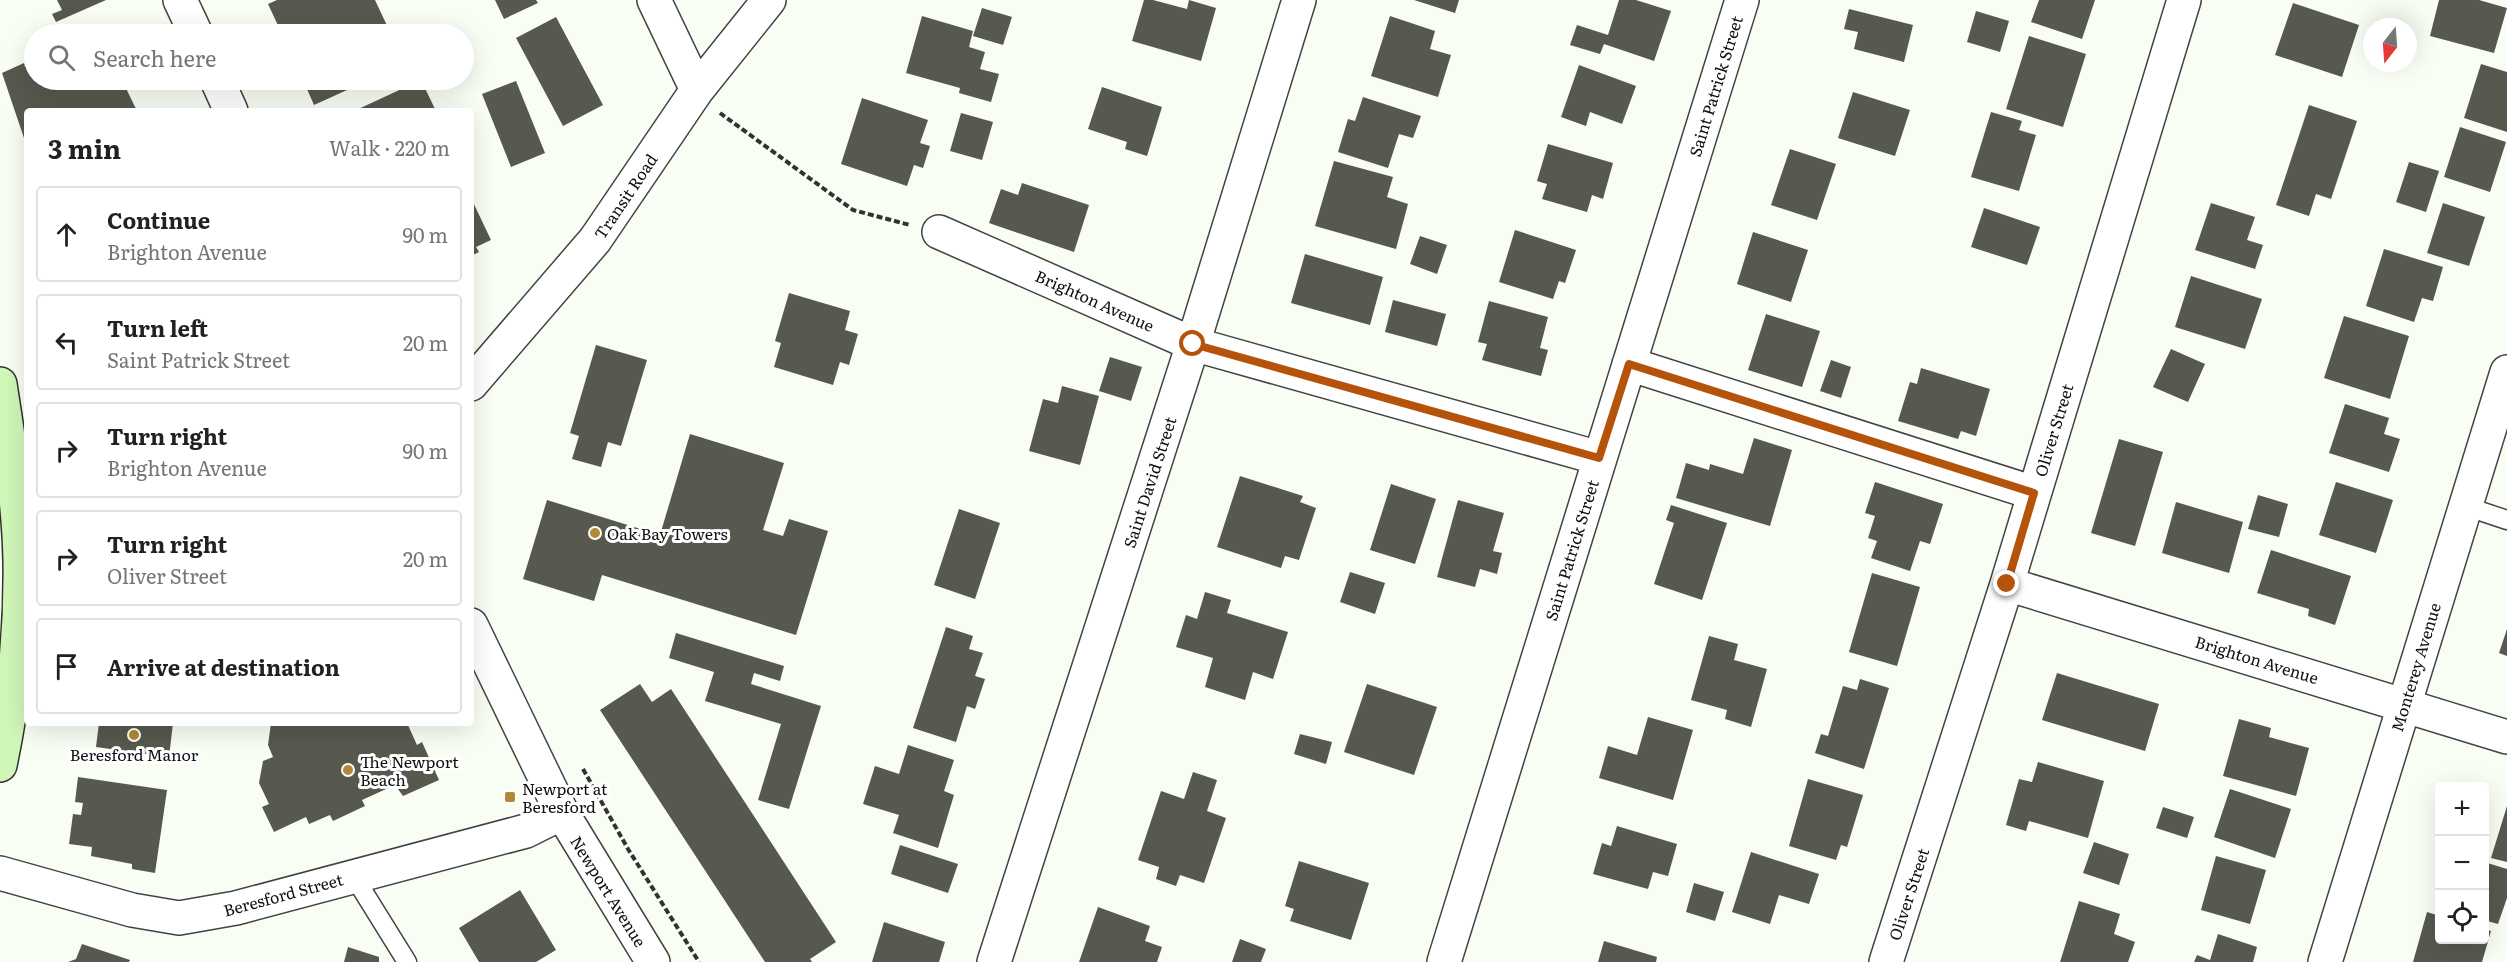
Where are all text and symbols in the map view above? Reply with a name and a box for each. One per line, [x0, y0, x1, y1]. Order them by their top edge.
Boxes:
street label: Saint Patrick Street [1682, 12, 1748, 160]
north arrow [2363, 18, 2417, 72]
search box [24, 24, 474, 90]
icon: search [45, 41, 78, 74]
text: Search here [93, 41, 216, 74]
text: 3 min [48, 128, 121, 167]
text: Walk · 220 m [329, 132, 450, 162]
street label: Transit Road [588, 148, 663, 244]
text: Continue [107, 203, 210, 236]
icon: ahead [50, 218, 83, 251]
text: 90 m [403, 219, 448, 249]
text: Brighton Avenue [107, 236, 267, 266]
street label: Brighton Avenue [1032, 263, 1158, 337]
text: Turn left [107, 311, 208, 344]
icon: left [50, 326, 83, 359]
text: 20 m [403, 327, 448, 357]
route start [1179, 330, 1205, 356]
text: Saint Patrick Street [107, 344, 290, 374]
street label: Oliver Street [2027, 380, 2079, 479]
street label: Saint David Street [1116, 413, 1182, 551]
text: Turn right [107, 419, 227, 452]
icon: right [50, 434, 83, 467]
text: 90 m [403, 435, 448, 465]
text: Brighton Avenue [107, 452, 267, 482]
street label: Saint Patrick Street [1538, 476, 1604, 624]
place label: Oak Bay Towers [607, 521, 728, 545]
marker: Oak Bay Towers [588, 526, 602, 540]
text: Turn right [107, 527, 227, 560]
icon: right [50, 542, 83, 575]
text: 20 m [403, 543, 448, 573]
text: Oliver Street [107, 560, 227, 590]
route end [1993, 570, 2019, 596]
street label: Monterey Avenue [2384, 600, 2446, 734]
street label: Brighton Avenue [2192, 629, 2322, 689]
icon: arrive [50, 650, 83, 683]
text: Arrive at destination [107, 650, 340, 683]
marker: Beresford Manor [127, 728, 141, 742]
place label: Beresford Manor [70, 742, 199, 766]
place label: The Newport Beach [360, 749, 459, 791]
marker: The Newport Beach [341, 763, 355, 777]
place label: Newport at Beresford [522, 776, 608, 818]
map controls [2435, 782, 2489, 944]
button: + [2435, 782, 2489, 836]
marker: Newport at Beresford [503, 790, 517, 804]
street label: Newport Avenue [565, 831, 653, 951]
button: − [2435, 836, 2489, 890]
street label: Oliver Street [1882, 844, 1934, 943]
street label: Beresford Street [221, 866, 346, 921]
button: locate [2435, 890, 2489, 944]

